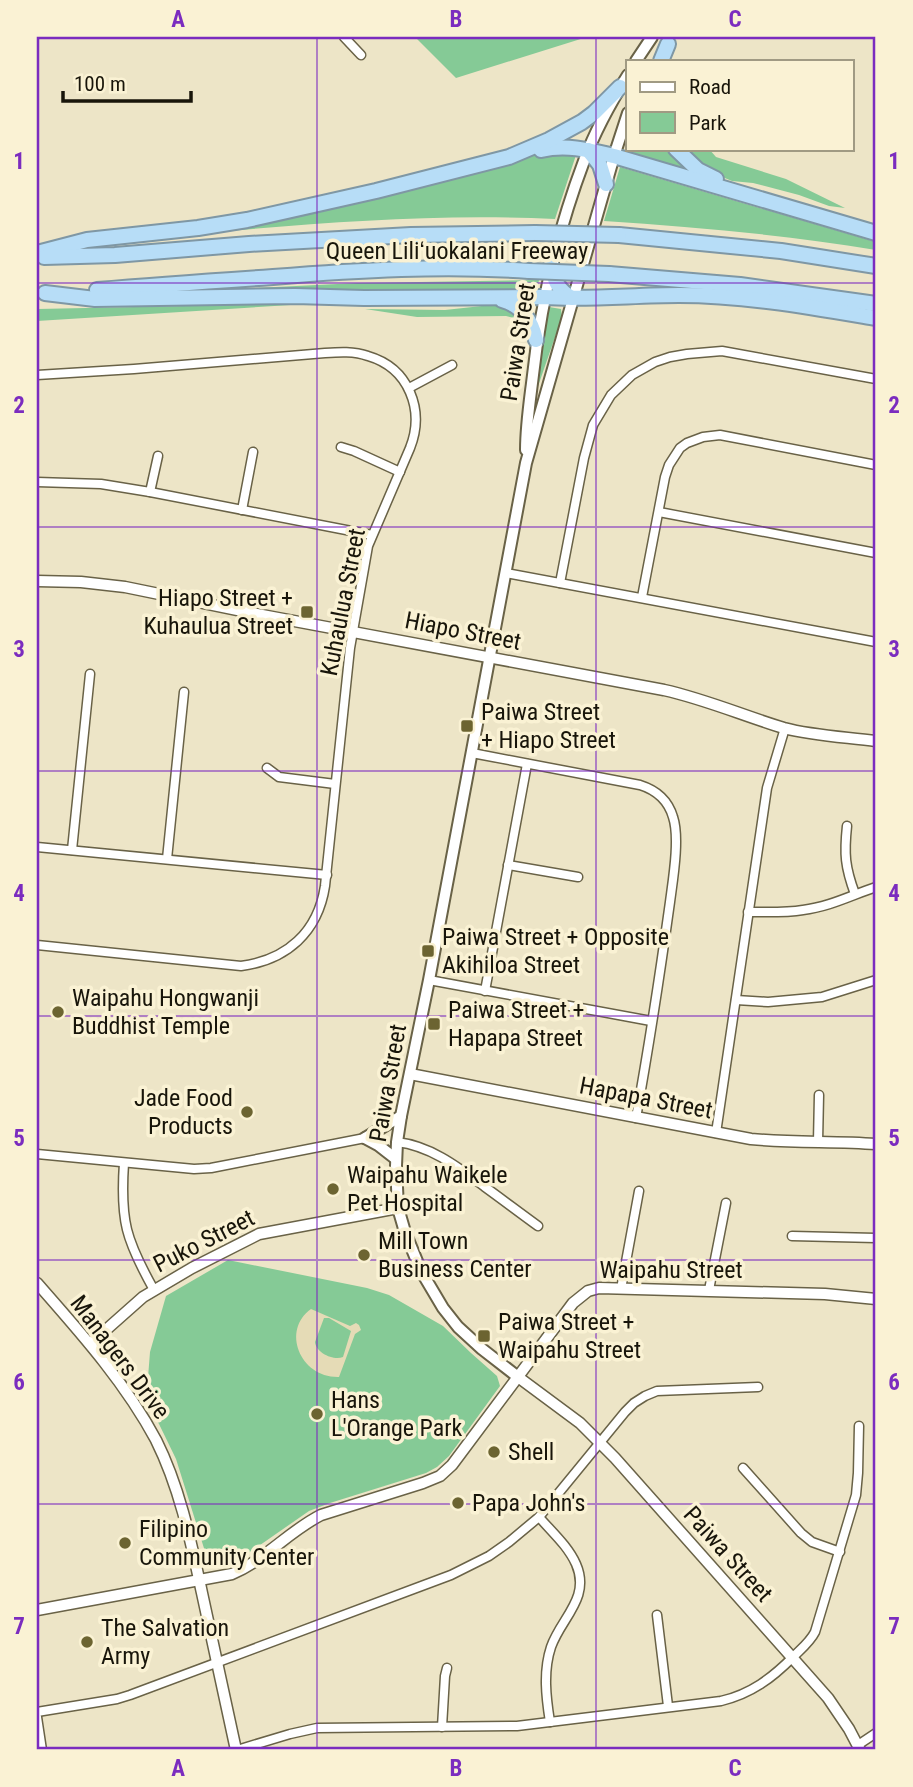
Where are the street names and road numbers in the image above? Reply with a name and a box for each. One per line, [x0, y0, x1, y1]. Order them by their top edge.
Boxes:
street label: Queen Liliʻuokalani Freeway [326, 237, 588, 265]
street label: Paiwa Street [495, 281, 541, 403]
street label: Kuhaulua Street [315, 526, 371, 678]
street label: Hiapo Street [403, 606, 523, 656]
street label: Paiwa Street [364, 1022, 412, 1144]
street label: Hapapa Street [577, 1071, 715, 1125]
street label: Puko Street [149, 1204, 259, 1278]
street label: Waipahu Street [599, 1256, 743, 1284]
street label: Managers Drive [64, 1290, 176, 1424]
street label: Paiwa Street [678, 1500, 778, 1608]

